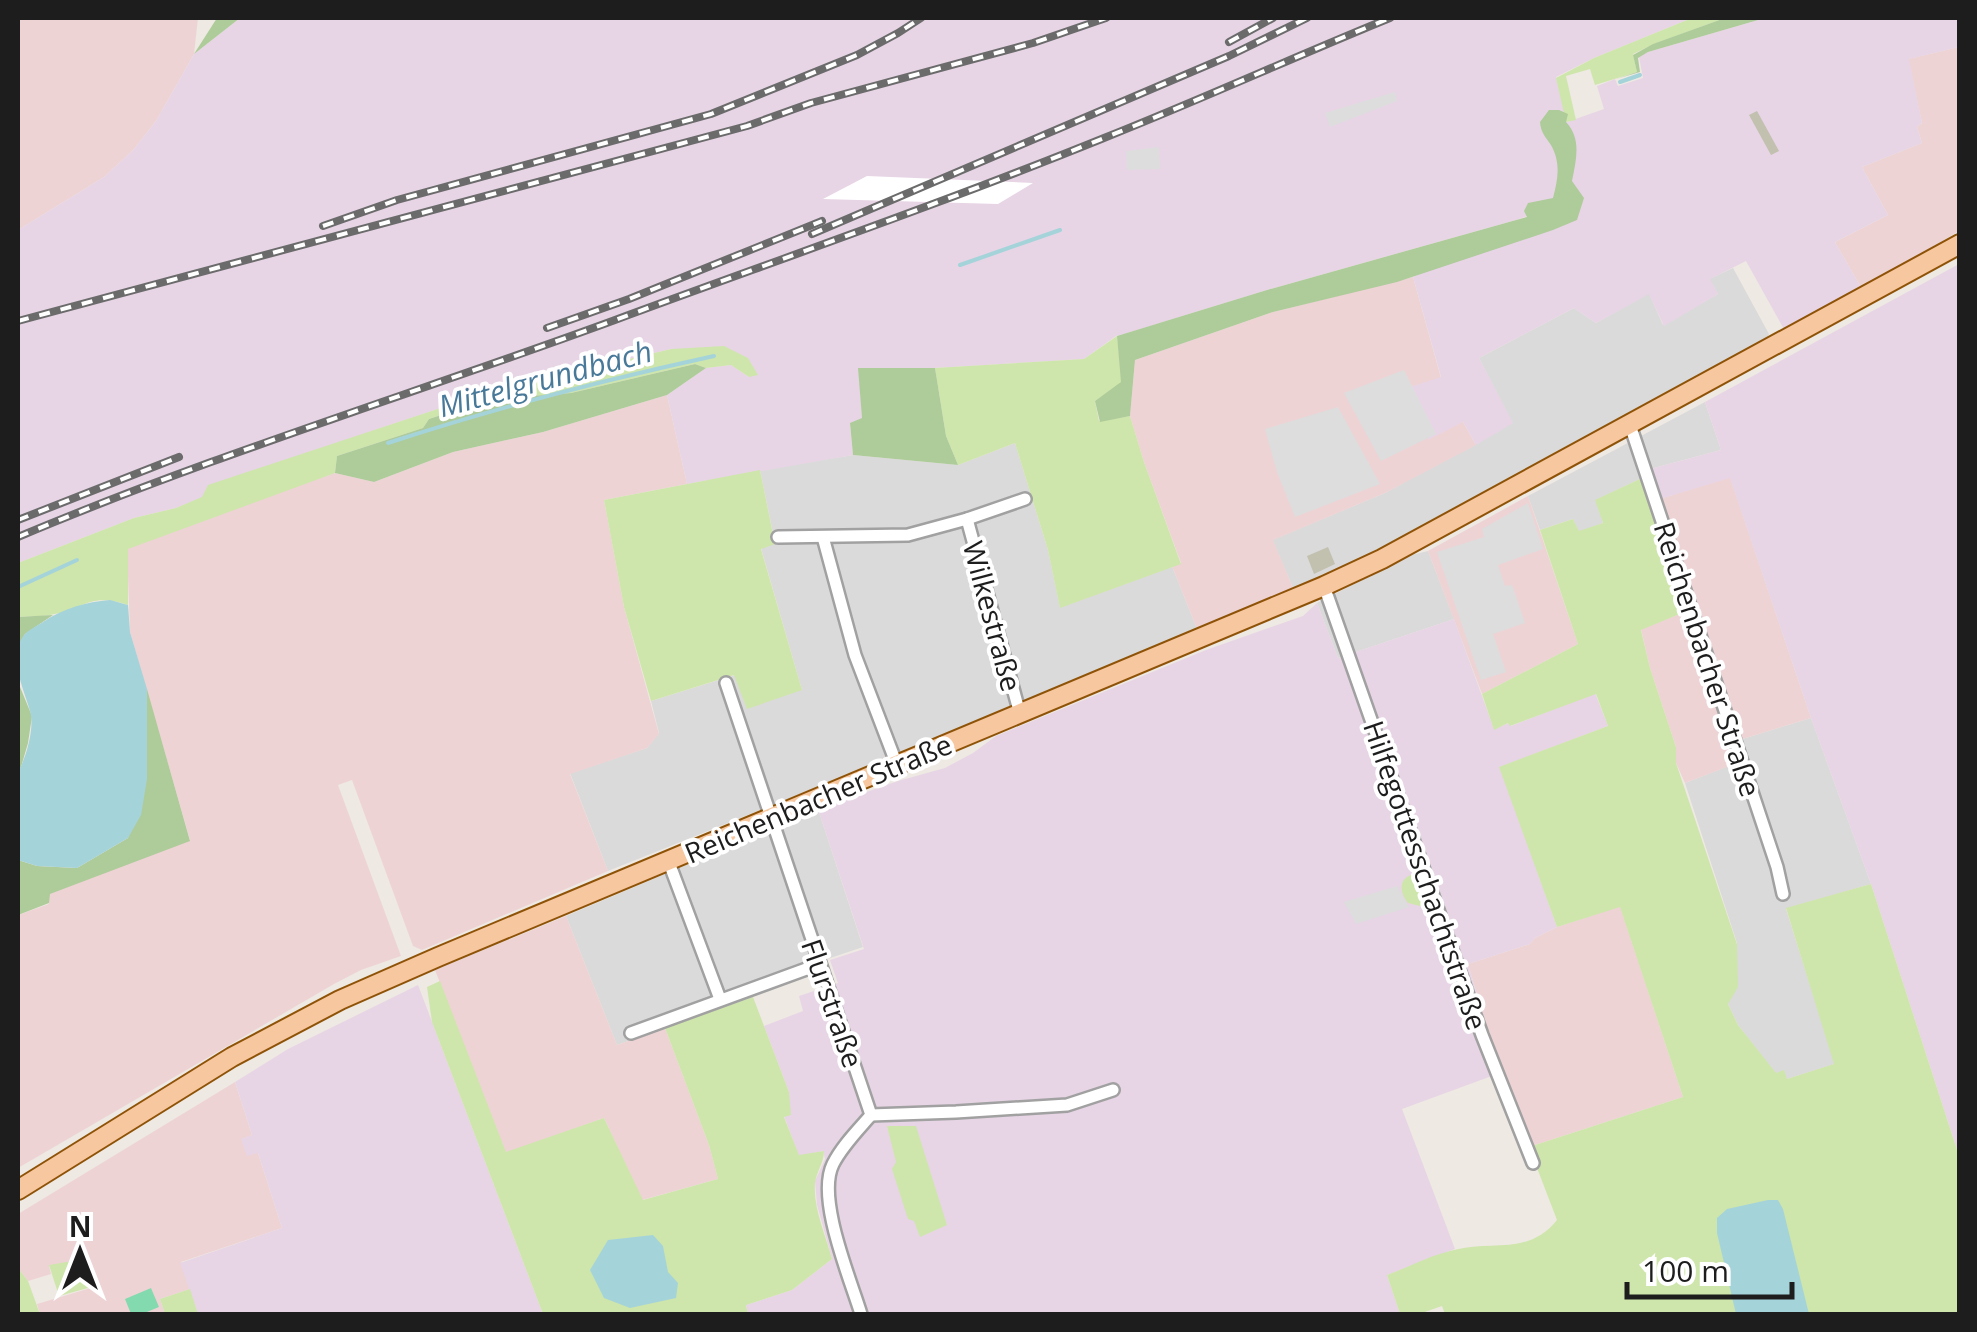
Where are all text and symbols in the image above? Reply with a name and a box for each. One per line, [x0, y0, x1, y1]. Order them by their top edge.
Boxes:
water label: Mittelgrundbach [434, 330, 656, 426]
street label: Reichenbacher Straße [1646, 517, 1770, 801]
street label: Wilkestraße [955, 537, 1031, 695]
street label: Hilfegottesschachtstraße [1355, 715, 1497, 1035]
street label: Reichenbacher Straße [679, 724, 957, 872]
street label: Flurstraße [793, 934, 873, 1072]
north arrow [30, 1202, 130, 1302]
text: N [69, 1207, 91, 1245]
scale bar [1627, 1237, 1792, 1299]
text: 100 m [1642, 1250, 1729, 1291]

